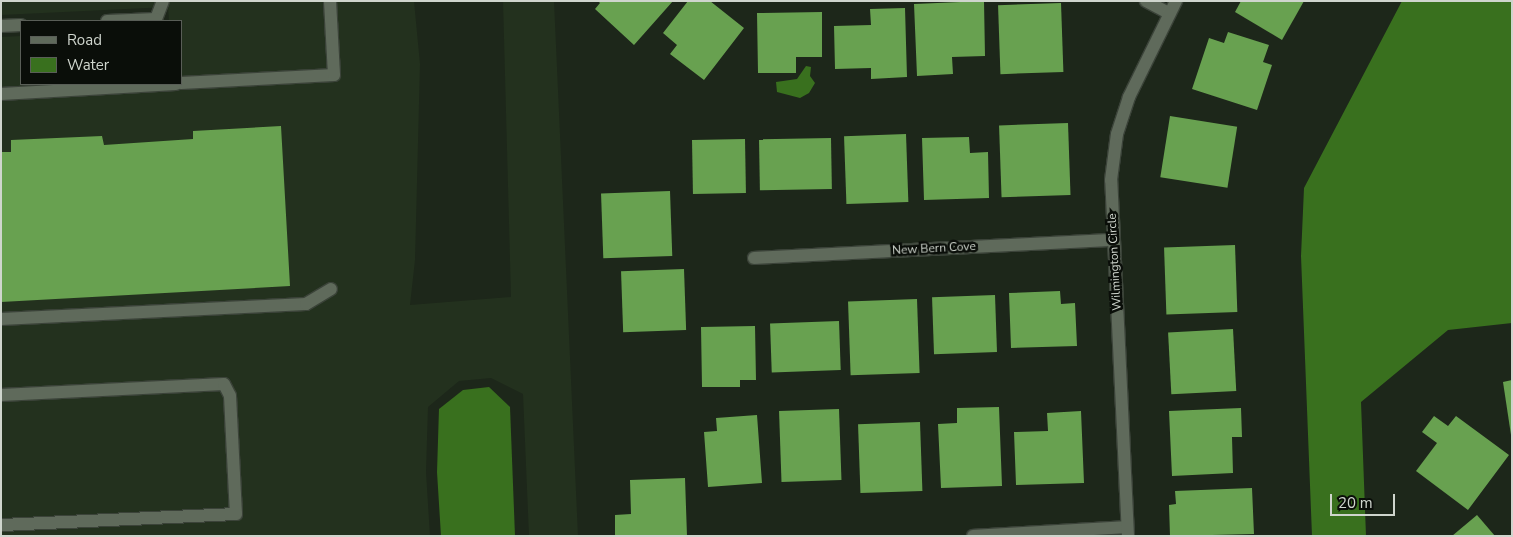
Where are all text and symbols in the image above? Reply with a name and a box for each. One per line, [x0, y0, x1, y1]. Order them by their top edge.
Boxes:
legend [20, 20, 182, 85]
text: Road [67, 30, 102, 50]
text: Water [67, 55, 109, 75]
street label: Wilmington Circle [1105, 213, 1125, 311]
street label: New Bern Cove [892, 240, 976, 258]
scale bar [1333, 484, 1398, 516]
text: 20 m [1338, 493, 1373, 513]

